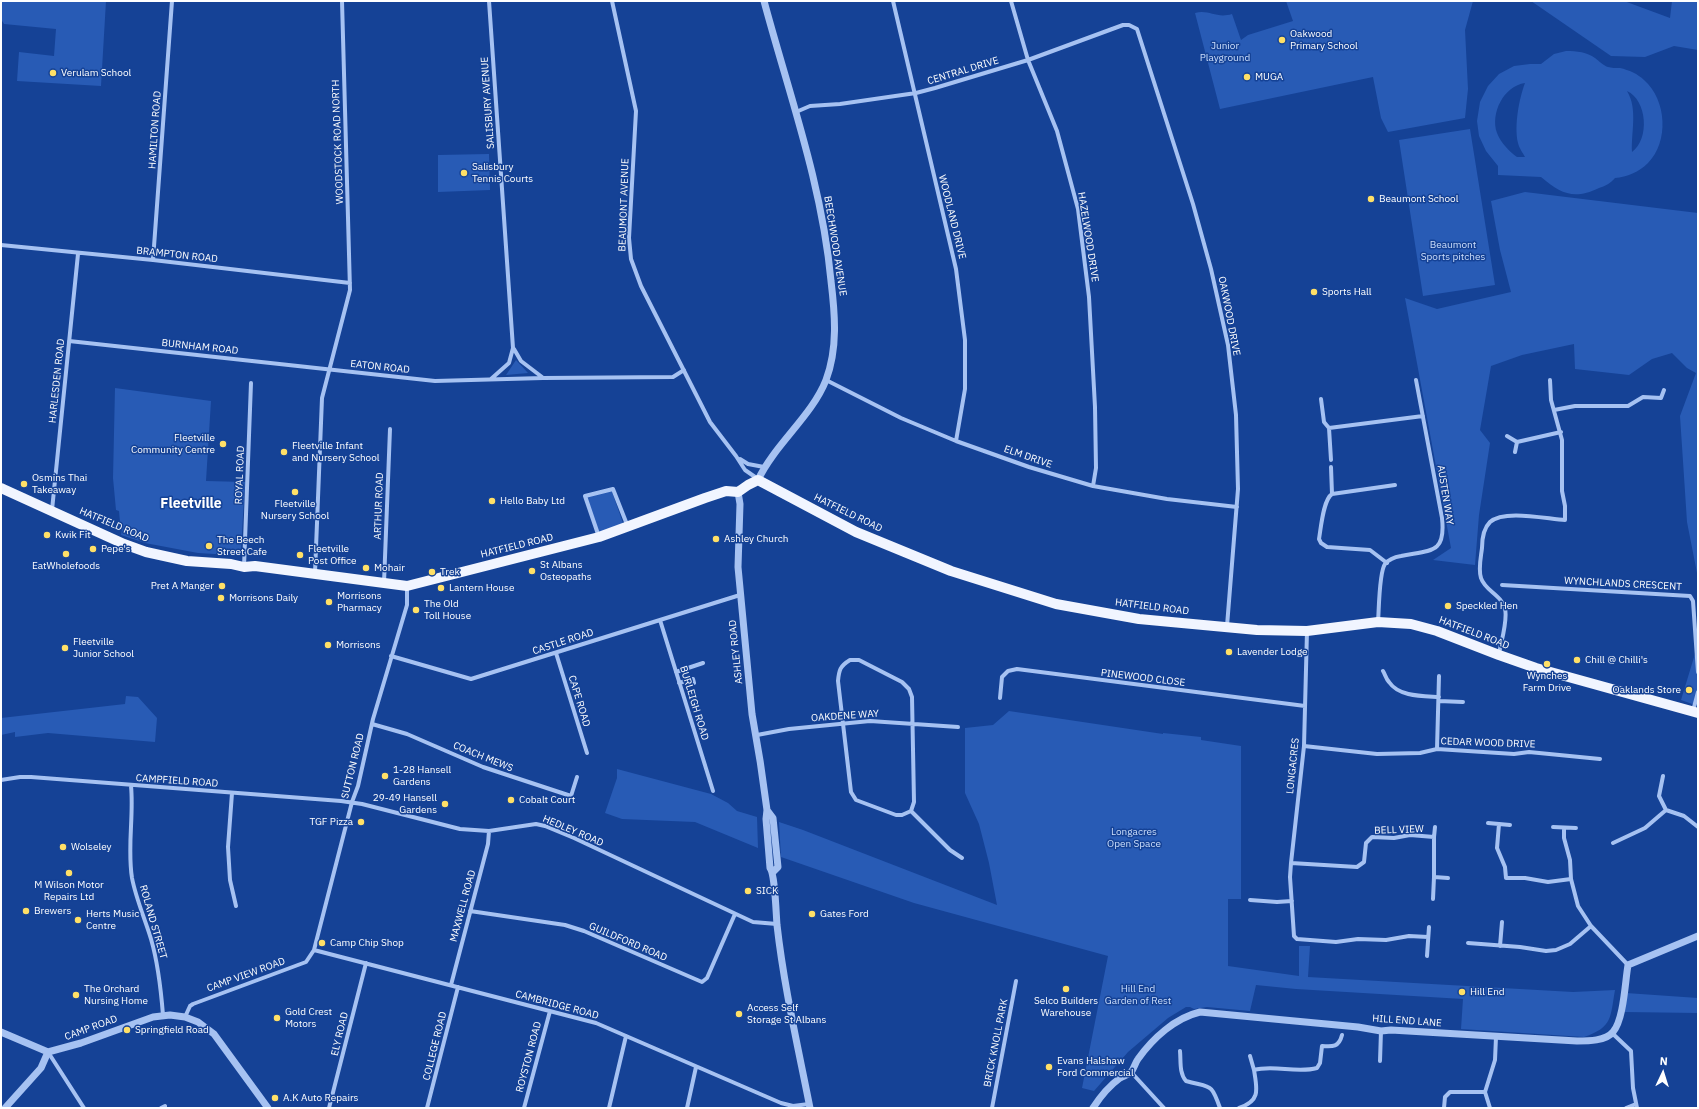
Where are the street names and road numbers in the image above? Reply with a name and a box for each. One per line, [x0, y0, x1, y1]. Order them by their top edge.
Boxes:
street label: CENTRAL DRIVE [926, 54, 1000, 88]
street label: SALISBURY AVENUE [479, 57, 497, 149]
street label: WOODSTOCK ROAD NORTH [330, 79, 346, 205]
street label: HAMILTON ROAD [146, 91, 164, 169]
street label: BEAUMONT AVENUE [616, 158, 632, 252]
street label: WOODLAND DRIVE [936, 174, 968, 260]
street label: HAZELWOOD DRIVE [1075, 191, 1101, 283]
street label: BEECHWOOD AVENUE [821, 195, 849, 297]
street label: BRAMPTON ROAD [136, 245, 218, 265]
street label: OAKWOOD DRIVE [1215, 275, 1243, 357]
street label: BURNHAM ROAD [161, 337, 239, 357]
street label: HARLESDEN ROAD [47, 338, 67, 424]
street label: EATON ROAD [350, 358, 410, 376]
street label: ELM DRIVE [1002, 443, 1054, 471]
street label: ROYAL ROAD [233, 446, 247, 504]
street label: AUSTEN WAY [1434, 464, 1456, 526]
street label: ARTHUR ROAD [372, 472, 386, 540]
street label: HATFIELD ROAD [812, 491, 884, 535]
street label: HATFIELD ROAD [77, 505, 151, 545]
street label: HATFIELD ROAD [479, 531, 555, 561]
street label: WYNCHLANDS CRESCENT [1564, 575, 1682, 593]
street label: HATFIELD ROAD [1114, 597, 1190, 617]
street label: HATFIELD ROAD [1437, 614, 1511, 652]
street label: ASHLEY ROAD [727, 619, 745, 685]
street label: CASTLE ROAD [531, 626, 595, 658]
street label: BURLEIGH ROAD [677, 664, 711, 742]
street label: PINEWOOD CLOSE [1100, 667, 1186, 689]
street label: CAPE ROAD [565, 674, 593, 728]
street label: OAKDENE WAY [811, 708, 879, 724]
street label: SUTTON ROAD [339, 732, 367, 800]
street label: CEDAR WOOD DRIVE [1440, 735, 1536, 751]
street label: LONGACRES [1284, 737, 1302, 795]
street label: COACH MEWS [451, 740, 515, 774]
street label: CAMPFIELD ROAD [135, 772, 219, 790]
street label: HEDLEY ROAD [541, 813, 605, 849]
street label: BELL VIEW [1374, 823, 1424, 837]
street label: MAXWELL ROAD [448, 869, 478, 943]
street label: ROLAND STREET [137, 884, 169, 960]
street label: GUILDFORD ROAD [587, 920, 669, 964]
street label: CAMP VIEW ROAD [205, 955, 287, 995]
street label: CAMBRIDGE ROAD [514, 988, 600, 1022]
street label: BRICK KNOLL PARK [982, 998, 1010, 1088]
street label: COLLEGE ROAD [421, 1010, 449, 1082]
street label: ELY ROAD [329, 1011, 351, 1057]
street label: CAMP ROAD [63, 1013, 119, 1043]
street label: HILL END LANE [1372, 1013, 1442, 1029]
street label: ROYSTON ROAD [514, 1020, 544, 1094]

